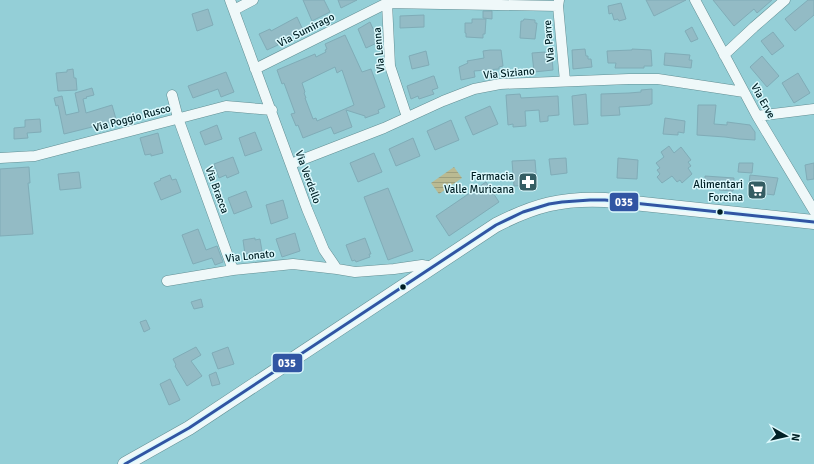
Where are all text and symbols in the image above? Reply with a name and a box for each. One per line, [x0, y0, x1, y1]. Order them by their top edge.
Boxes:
street label: Via Sumirago [275, 10, 337, 50]
street label: Via Parre [541, 19, 557, 63]
street label: Via Lenna [370, 26, 387, 73]
street label: Via Siziano [483, 64, 536, 82]
street label: Via Erve [748, 81, 778, 121]
street label: Via Poggio Rusco [92, 101, 172, 135]
street label: Via Verdello [292, 149, 324, 206]
street label: Via Bracca [202, 165, 232, 216]
place label: Farmacia Valle Muricana [444, 170, 514, 196]
pharmacy icon: Farmacia Valle Muricana [517, 171, 539, 193]
place label: Alimentari Forcina [693, 178, 743, 204]
supermarket icon: Alimentari Forcina [746, 179, 768, 201]
line badge: 035 [609, 192, 639, 212]
text: 035 [615, 196, 633, 209]
unlabelled marker [715, 207, 725, 217]
street label: Via Lonato [225, 247, 276, 265]
unlabelled marker [398, 282, 408, 292]
line badge: 035 [272, 353, 303, 373]
text: 035 [278, 357, 296, 370]
north arrow [766, 416, 806, 456]
text: N [788, 433, 802, 442]

